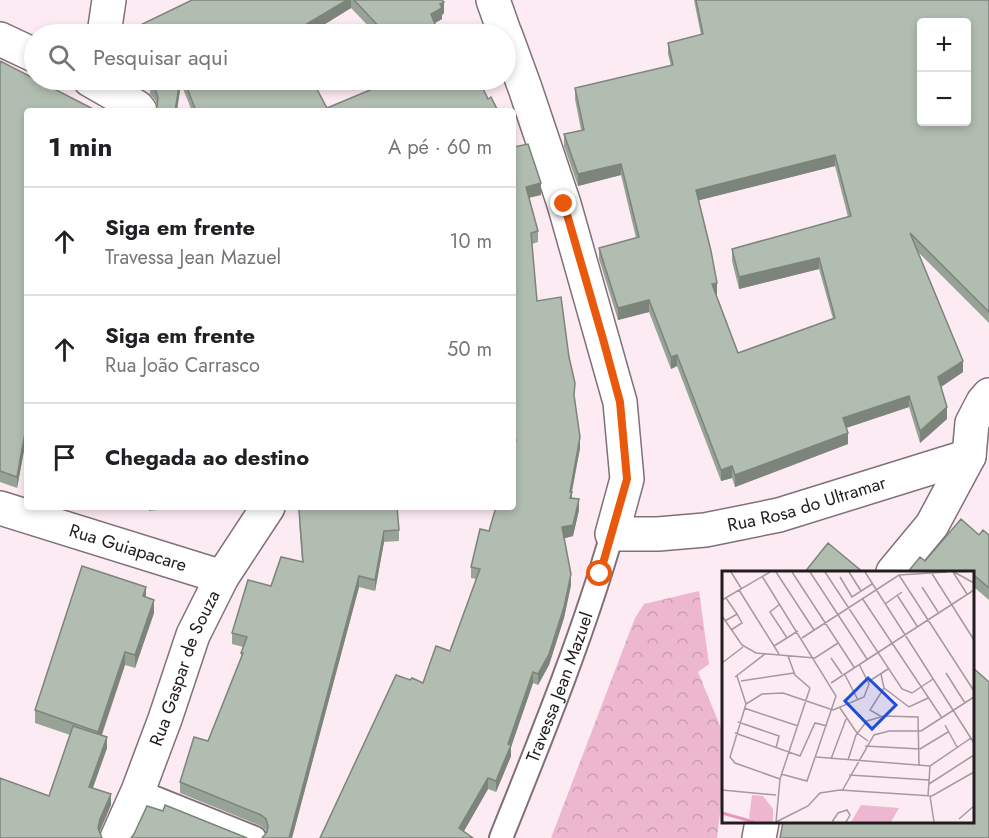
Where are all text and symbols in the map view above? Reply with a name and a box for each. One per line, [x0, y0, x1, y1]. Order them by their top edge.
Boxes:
map controls [917, 18, 971, 126]
button: + [917, 18, 971, 72]
search box [24, 24, 516, 90]
icon: search [45, 41, 78, 74]
text: Pesquisar aqui [93, 41, 228, 73]
button: − [917, 72, 971, 126]
text: 1 min [48, 128, 112, 166]
text: A pé · 60 m [388, 133, 492, 162]
route end [550, 190, 576, 216]
text: Siga em frente [105, 211, 255, 243]
icon: ahead [48, 225, 81, 258]
text: 10 m [449, 227, 492, 256]
text: Travessa Jean Mazuel [105, 243, 281, 272]
text: Siga em frente [105, 319, 255, 351]
icon: ahead [48, 333, 81, 366]
text: 50 m [447, 335, 492, 364]
text: Rua João Carrasco [105, 351, 260, 380]
icon: arrive [48, 441, 81, 474]
text: Chegada ao destino [105, 441, 309, 473]
street label: Rua Rosa do Ultramar [725, 469, 890, 538]
street label: Rua Guiapacare [66, 517, 190, 578]
route start [586, 560, 612, 586]
inset map [722, 571, 974, 823]
street label: Rua Gaspar de Souza [143, 586, 226, 750]
street label: Travessa Jean Mazuel [520, 608, 599, 766]

